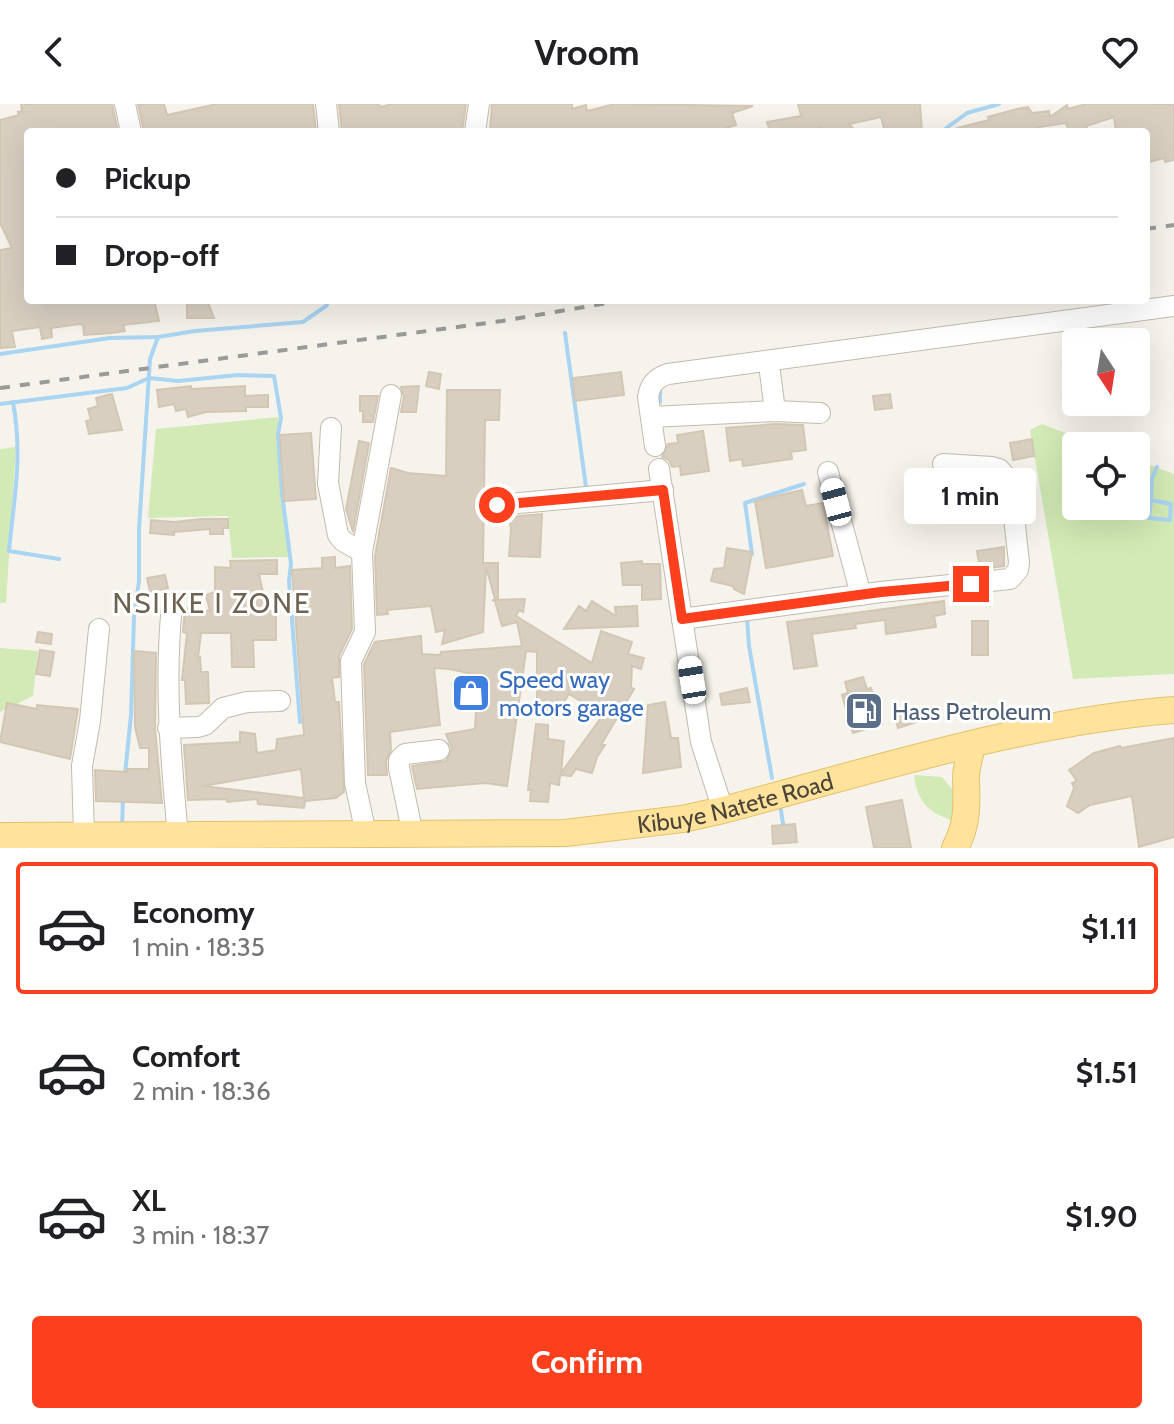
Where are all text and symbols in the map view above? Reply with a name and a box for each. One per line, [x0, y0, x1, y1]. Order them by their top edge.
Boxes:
icon: back [32, 30, 76, 74]
text: Vroom [535, 30, 639, 74]
icon: heart [1098, 30, 1142, 74]
text: Pickup [104, 160, 191, 197]
text: Drop-off [104, 237, 219, 274]
north arrow [1062, 328, 1150, 416]
map controls [1062, 328, 1150, 520]
button: locate [1062, 432, 1150, 520]
callout: 1 min [905, 468, 1037, 524]
car [818, 476, 854, 528]
text: 1 min [941, 480, 999, 512]
route start [479, 487, 515, 523]
route end [953, 566, 989, 602]
district label: NSIIKE I ZONE [112, 586, 312, 620]
car [676, 654, 708, 706]
place label: Speed way motors garage [499, 665, 644, 722]
shop icon: Speed way motors garage [450, 672, 492, 714]
fuel station icon: Hass Petroleum [843, 690, 885, 732]
place label: Hass Petroleum [892, 697, 1051, 726]
street label: Kibuye Natete Road [635, 766, 836, 839]
icon: car [36, 892, 108, 964]
text: Economy [132, 894, 255, 931]
text: $1.11 [1081, 910, 1138, 947]
text: 1 min · 18:35 [132, 931, 265, 963]
icon: car [36, 1036, 108, 1108]
text: Comfort [132, 1038, 240, 1075]
text: $1.51 [1076, 1054, 1138, 1091]
text: 2 min · 18:36 [132, 1075, 271, 1107]
icon: car [36, 1180, 108, 1252]
text: XL [132, 1182, 166, 1219]
text: $1.90 [1065, 1198, 1138, 1235]
text: 3 min · 18:37 [132, 1219, 269, 1251]
button: Confirm [32, 1316, 1142, 1408]

